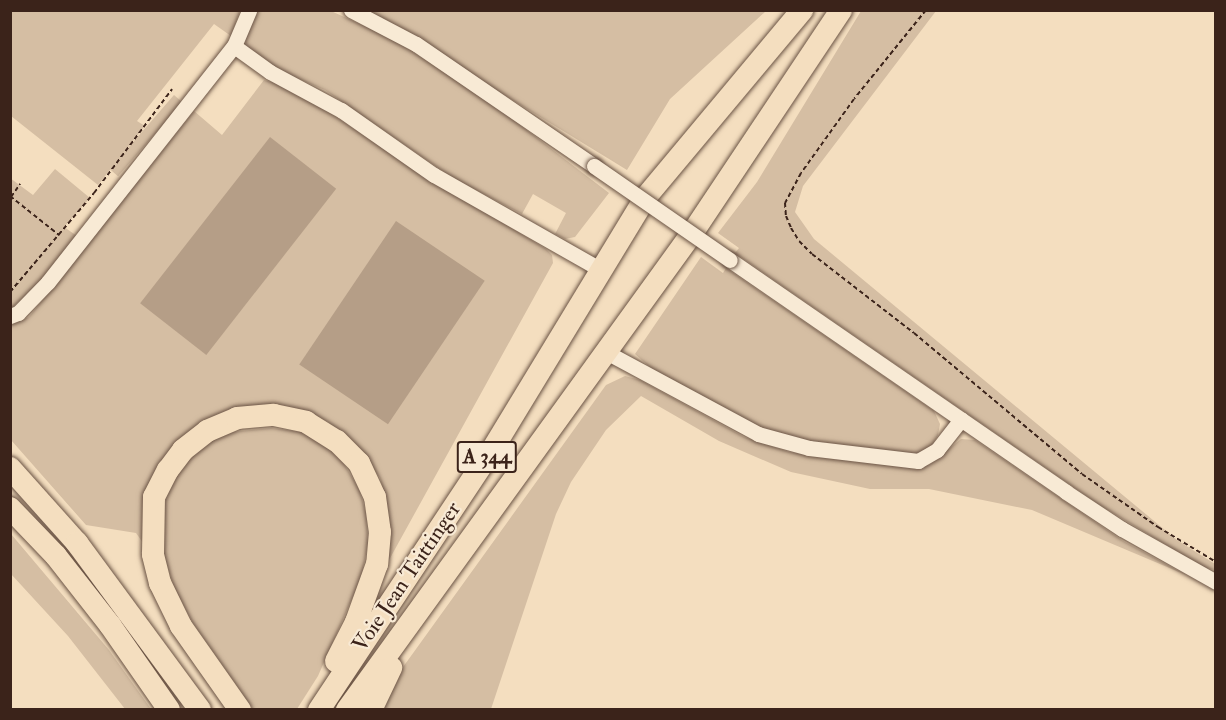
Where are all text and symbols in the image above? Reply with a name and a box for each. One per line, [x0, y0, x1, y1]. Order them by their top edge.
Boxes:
road number: A 344 [456, 439, 518, 475]
street label: Voie Jean Taittinger [347, 497, 467, 657]

